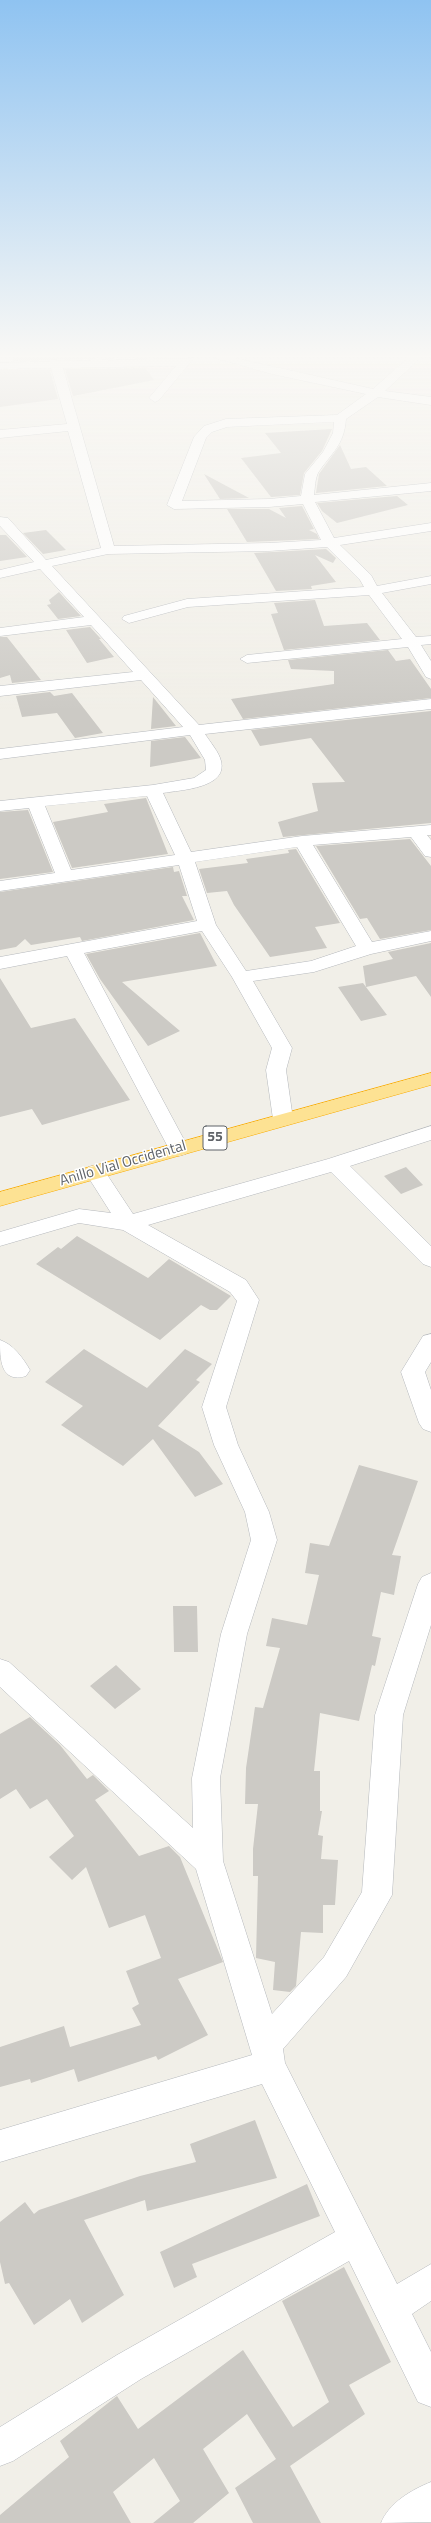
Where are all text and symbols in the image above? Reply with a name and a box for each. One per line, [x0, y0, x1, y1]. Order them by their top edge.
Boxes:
road number: 55 [203, 1126, 227, 1150]
street label: Anillo Vial Occidental [58, 1137, 188, 1191]

